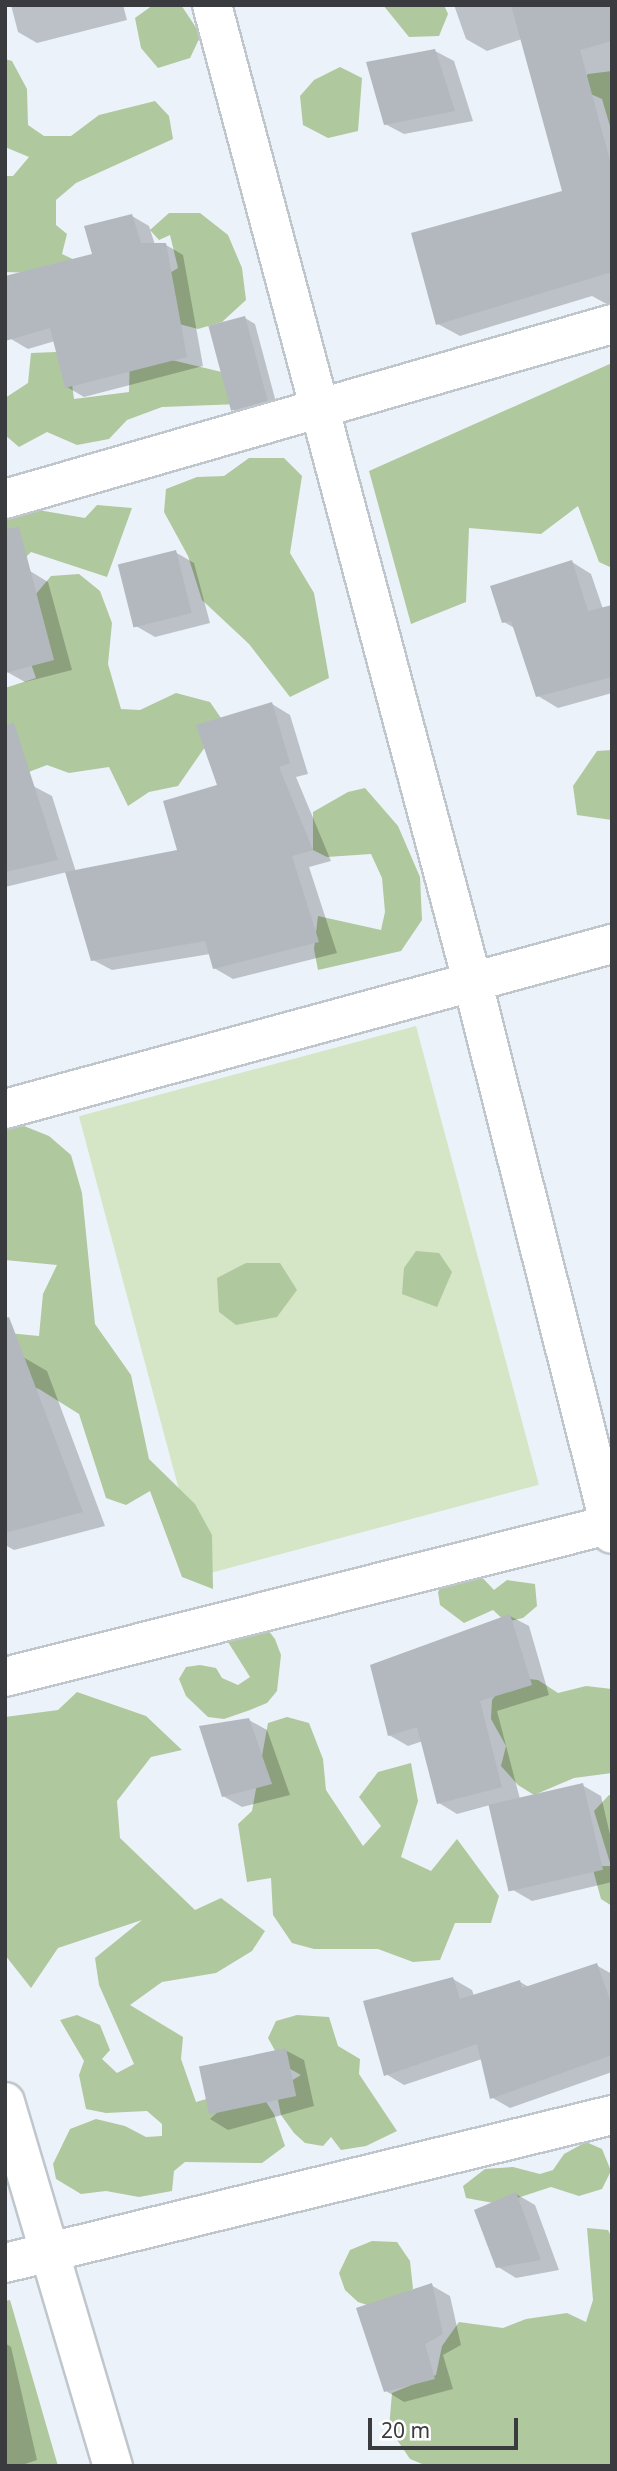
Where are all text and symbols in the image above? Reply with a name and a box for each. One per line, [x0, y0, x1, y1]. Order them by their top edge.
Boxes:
scale bar [372, 2404, 522, 2448]
text: 20 m [381, 2416, 430, 2444]

